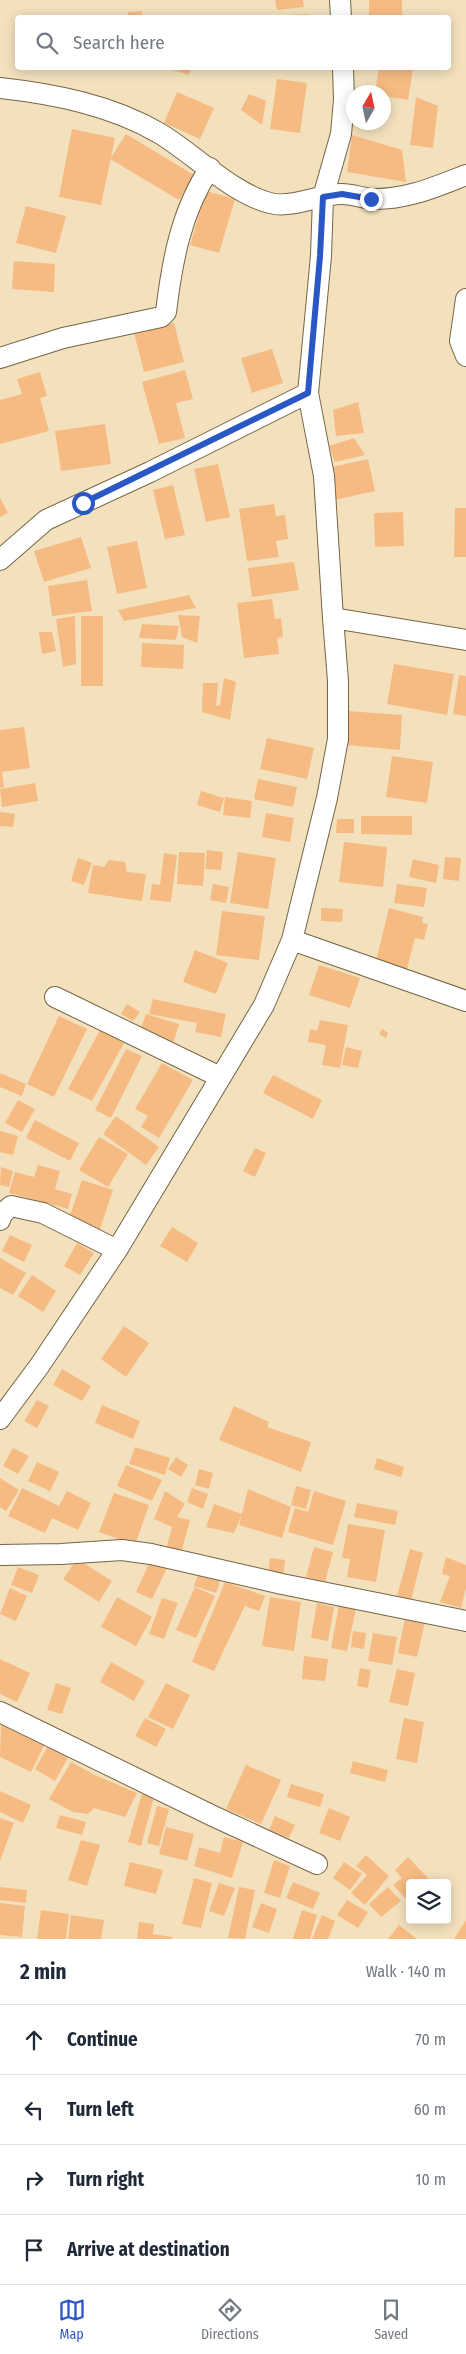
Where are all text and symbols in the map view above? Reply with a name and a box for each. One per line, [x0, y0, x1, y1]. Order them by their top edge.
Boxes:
search box [15, 15, 451, 70]
icon: search [33, 29, 61, 57]
text: Search here [73, 31, 165, 54]
north arrow [346, 85, 391, 130]
route end [360, 188, 383, 211]
route start [72, 492, 95, 515]
map controls [406, 1879, 451, 1924]
button: layers [406, 1879, 451, 1924]
text: 2 min [20, 1959, 67, 1985]
text: Walk · 140 m [366, 1962, 446, 1981]
icon: ahead [20, 2026, 48, 2054]
text: Continue [67, 2028, 138, 2051]
text: 70 m [415, 2030, 446, 2049]
icon: left [20, 2096, 48, 2124]
text: Turn left [67, 2098, 134, 2121]
text: 60 m [414, 2100, 446, 2119]
icon: right [20, 2166, 48, 2194]
text: Turn right [67, 2168, 144, 2191]
text: 10 m [415, 2170, 446, 2189]
icon: arrive [20, 2236, 48, 2264]
text: Arrive at destination [67, 2238, 230, 2261]
tab: Map [58, 2296, 86, 2343]
tab: Directions [201, 2296, 259, 2343]
tab: Saved [374, 2296, 408, 2343]

